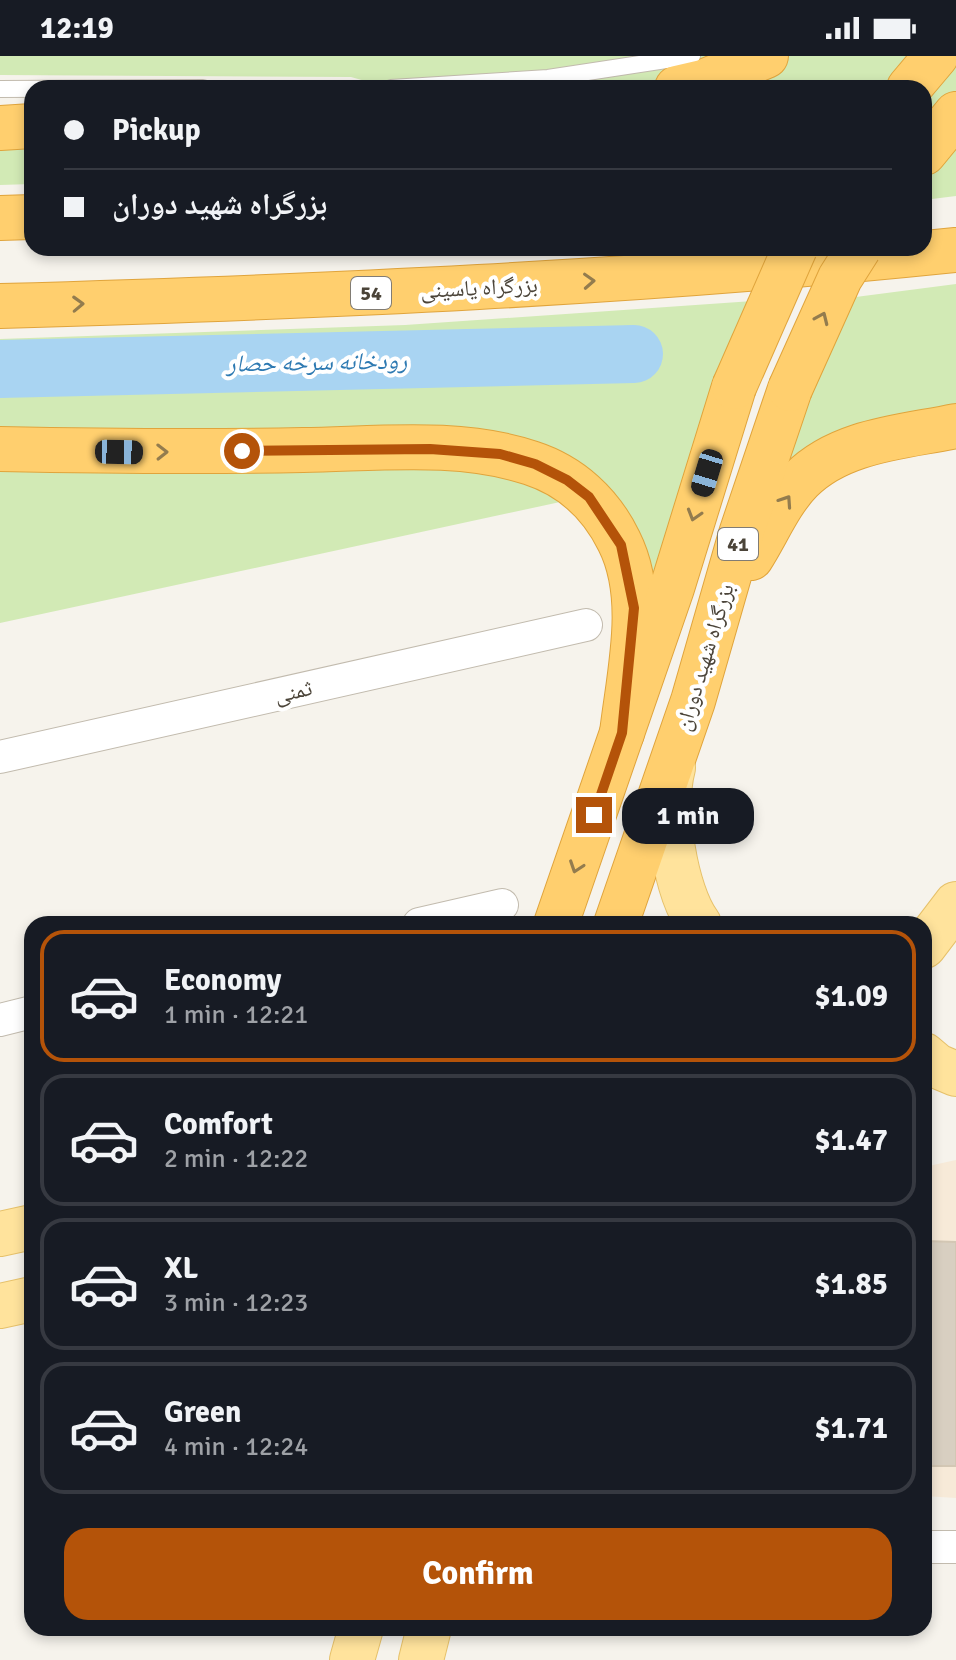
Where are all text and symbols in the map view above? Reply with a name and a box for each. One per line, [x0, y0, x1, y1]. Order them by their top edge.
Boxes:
text: 12:19 [40, 10, 114, 47]
text: Pickup [112, 112, 201, 149]
text: بزرگراه شهید دوران [112, 186, 327, 223]
street label: بزرگراه یاسینی [420, 271, 538, 304]
one-way arrow [583, 272, 596, 289]
road number: 54 [351, 277, 391, 309]
one-way arrow [72, 295, 85, 312]
one-way arrow [812, 312, 828, 326]
water label: رودخانه سرخه حصار [224, 345, 408, 379]
route start [224, 433, 260, 469]
car [95, 440, 143, 464]
one-way arrow [156, 443, 169, 461]
car [689, 447, 725, 499]
one-way arrow [777, 495, 792, 509]
one-way arrow [687, 507, 703, 521]
road number: 41 [718, 528, 758, 560]
street label: بزرگراه شهید دوران [669, 580, 740, 734]
street label: ثمنی [271, 674, 315, 709]
callout: 1 min [622, 787, 754, 843]
route end [576, 797, 612, 833]
text: 1 min [657, 800, 719, 832]
one-way arrow [569, 860, 585, 874]
icon: car [68, 960, 140, 1032]
text: Economy [164, 962, 281, 999]
text: $1.09 [815, 978, 888, 1015]
text: 1 min · 12:21 [164, 999, 308, 1031]
icon: car [68, 1104, 140, 1176]
text: Comfort [164, 1106, 273, 1143]
text: $1.47 [815, 1122, 888, 1159]
text: 2 min · 12:22 [164, 1143, 308, 1175]
icon: car [68, 1248, 140, 1320]
text: XL [164, 1250, 198, 1287]
text: $1.85 [815, 1266, 888, 1303]
text: 3 min · 12:23 [164, 1287, 308, 1319]
icon: car [68, 1392, 140, 1464]
text: Green [164, 1394, 241, 1431]
text: $1.71 [815, 1410, 888, 1447]
text: 4 min · 12:24 [164, 1431, 308, 1463]
button: Confirm [64, 1528, 892, 1620]

